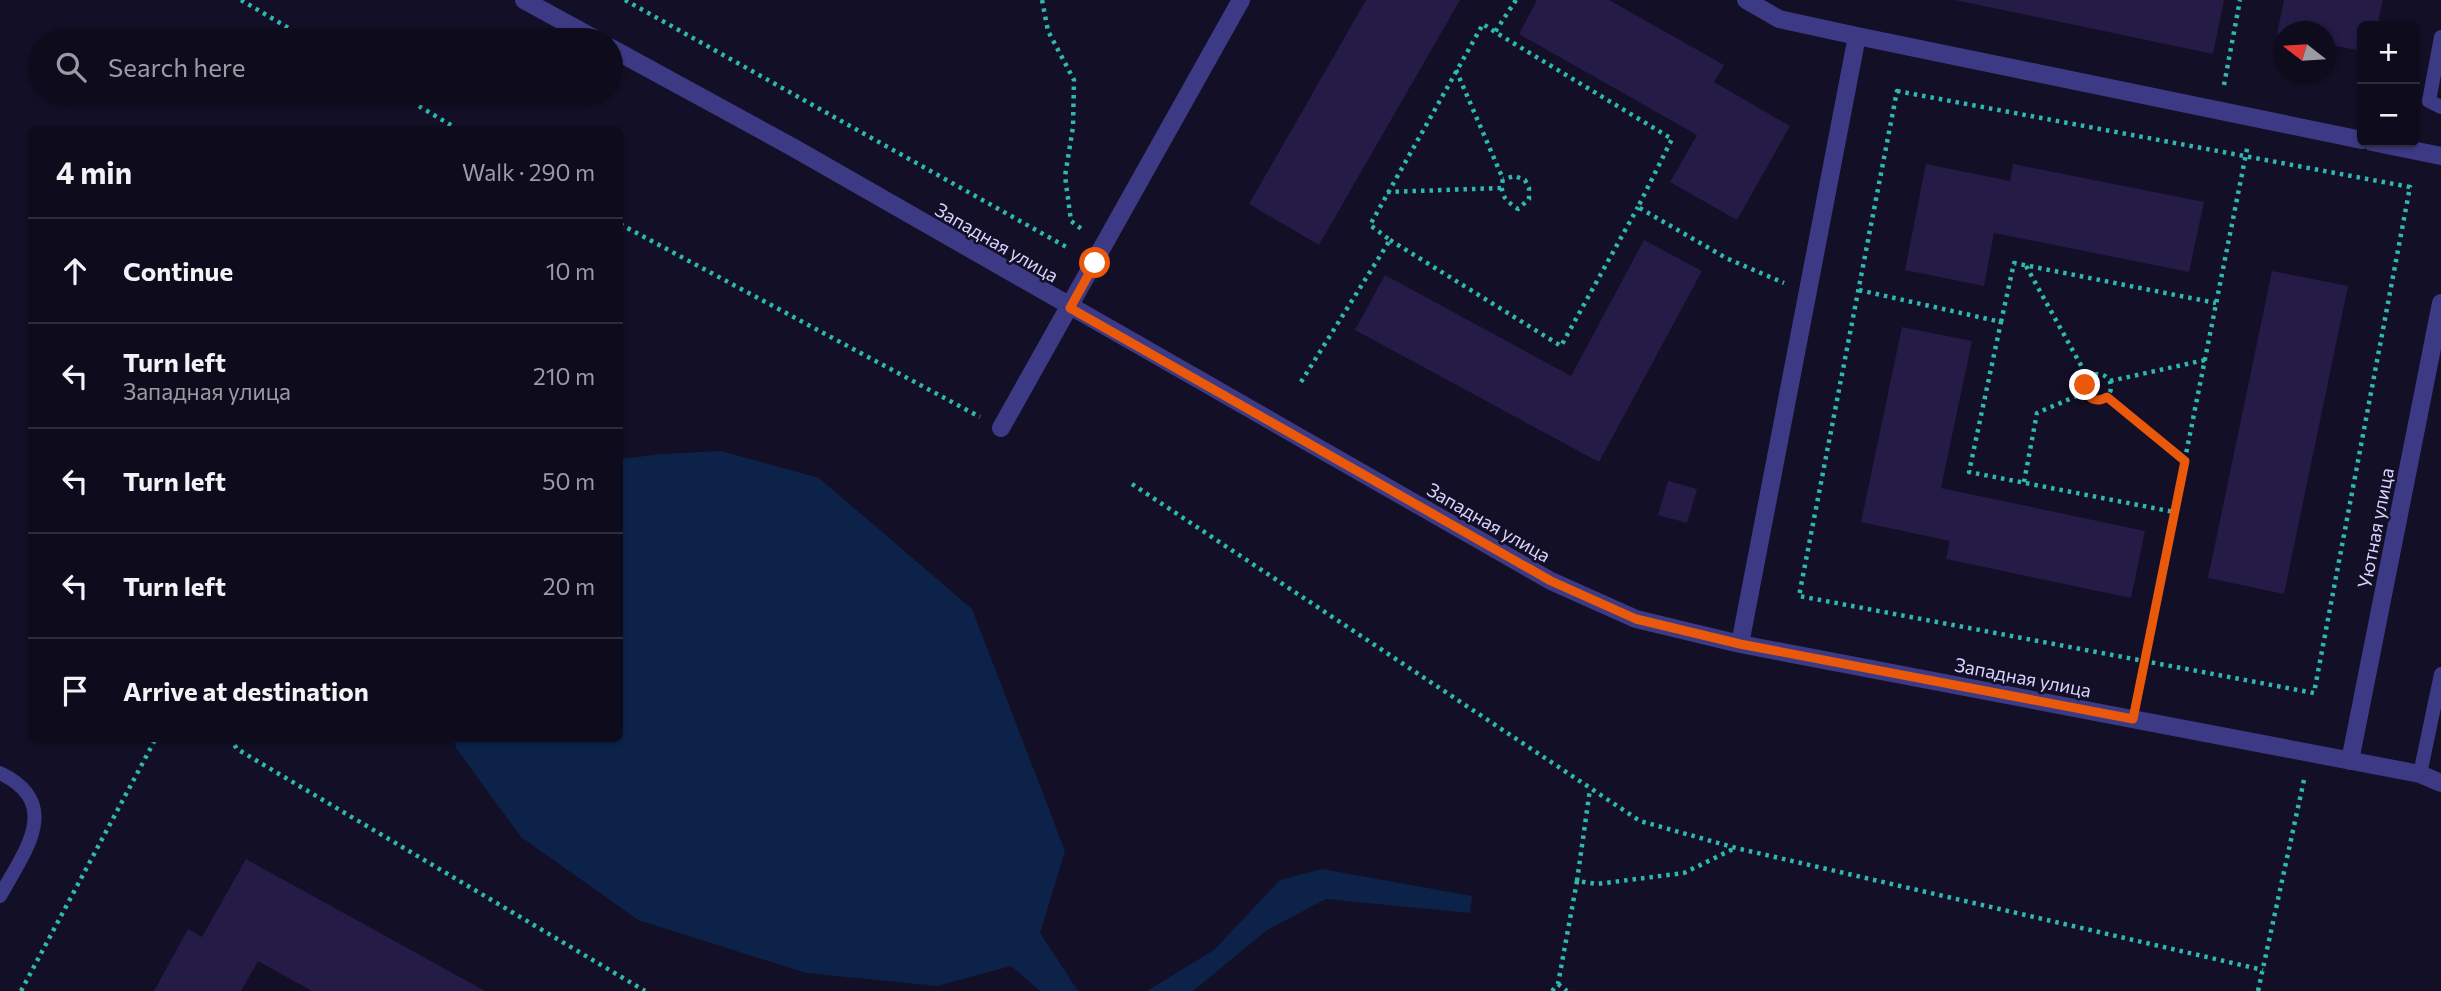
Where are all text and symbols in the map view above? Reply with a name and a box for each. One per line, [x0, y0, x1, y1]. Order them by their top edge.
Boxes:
north arrow [2273, 21, 2336, 84]
map controls [2357, 21, 2420, 147]
button: + [2357, 21, 2420, 84]
search box [28, 28, 623, 105]
icon: search [52, 48, 90, 86]
text: Search here [108, 51, 246, 82]
button: − [2357, 84, 2420, 147]
text: 4 min [56, 153, 132, 190]
text: Walk · 290 m [462, 158, 595, 186]
street label: Западная улица [931, 197, 1063, 287]
route start [1079, 247, 1110, 278]
icon: ahead [56, 252, 94, 290]
text: Continue [123, 255, 233, 286]
text: 10 m [546, 257, 595, 285]
text: Turn left [123, 346, 226, 377]
icon: left [56, 357, 94, 395]
text: 210 m [533, 362, 595, 390]
route end [2069, 369, 2100, 400]
text: Западная улица [123, 377, 291, 405]
icon: left [56, 462, 94, 500]
text: Turn left [123, 465, 226, 496]
street label: Уютная улица [2352, 466, 2398, 590]
text: 50 m [542, 467, 595, 495]
street label: Западная улица [1423, 477, 1555, 567]
icon: left [56, 567, 94, 605]
text: Turn left [123, 570, 226, 601]
text: 20 m [543, 572, 595, 600]
street label: Западная улица [1953, 652, 2093, 702]
icon: arrive [56, 672, 94, 710]
text: Arrive at destination [123, 675, 369, 706]

